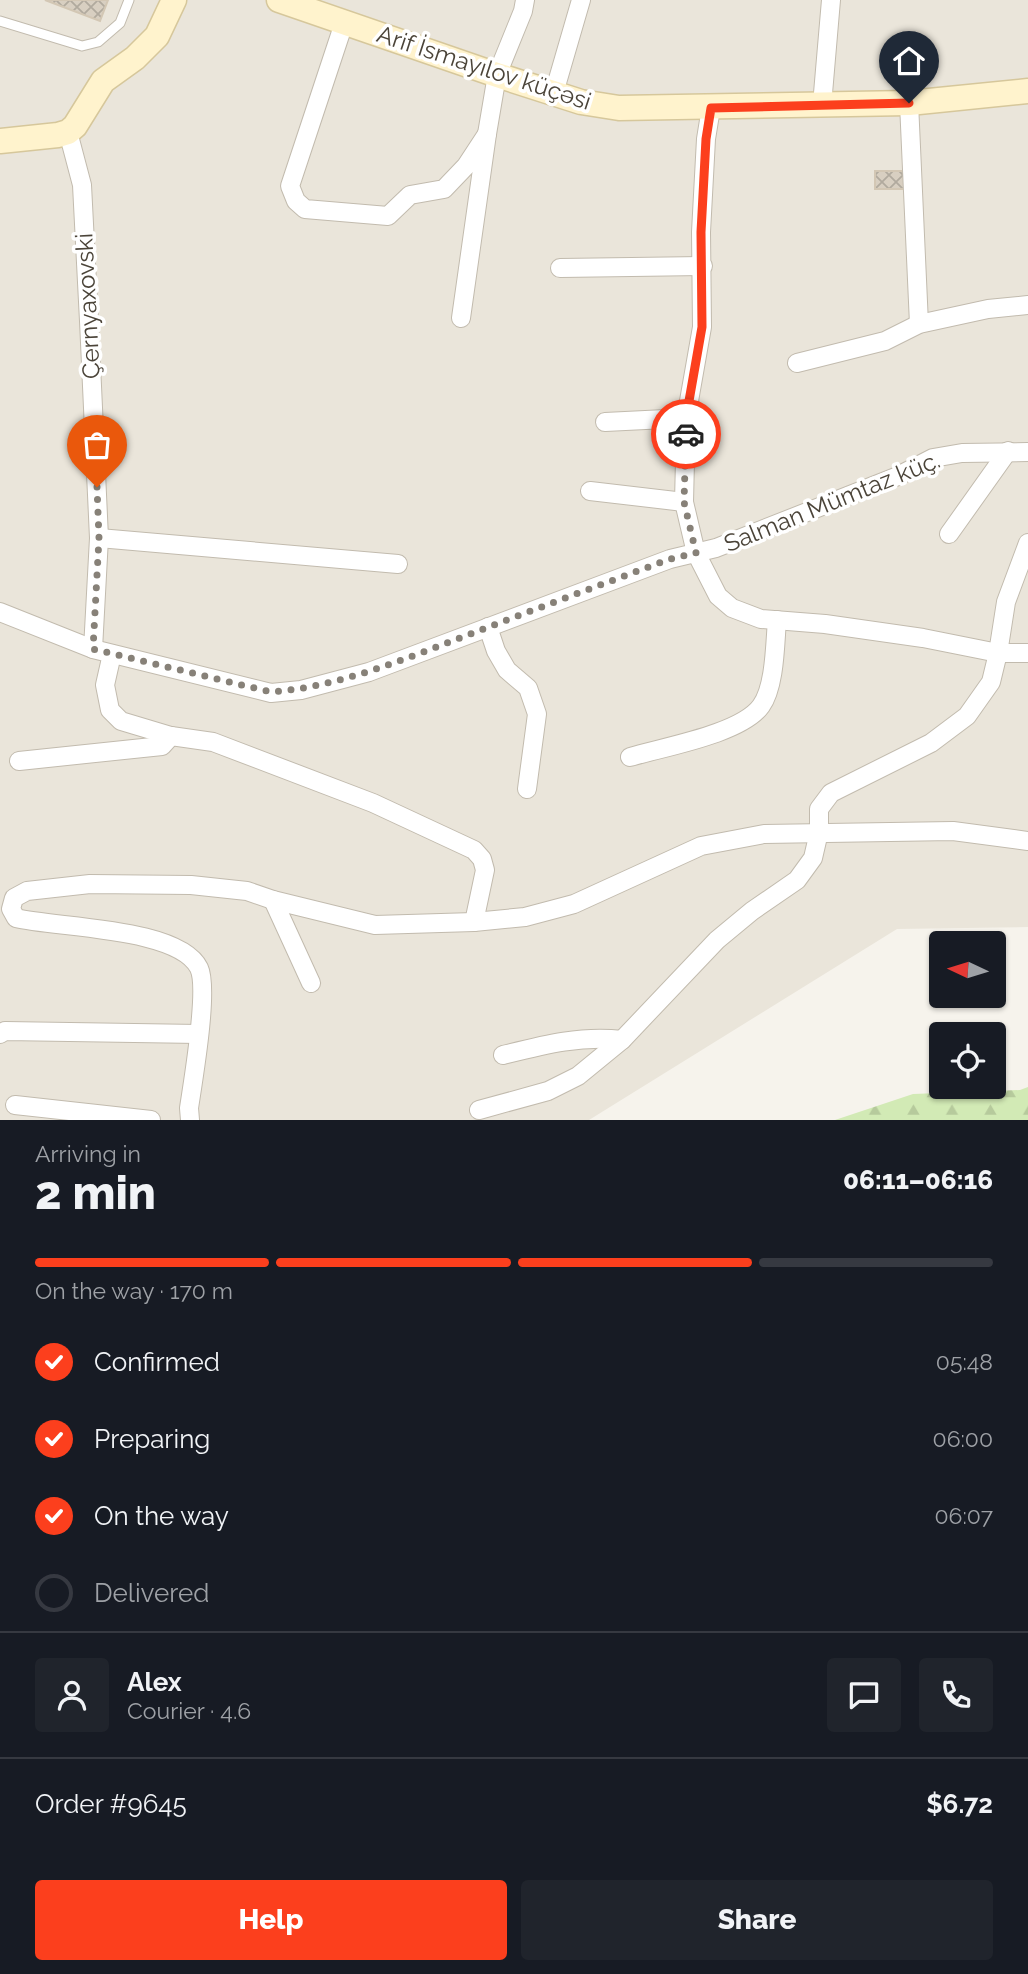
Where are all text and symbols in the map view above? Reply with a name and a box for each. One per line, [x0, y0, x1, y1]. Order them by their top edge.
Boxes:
street label: Arif İsmayılov küçəsi [373, 19, 595, 116]
pin [879, 31, 939, 103]
icon: home [890, 42, 928, 80]
street label: Çernyaxovski [69, 232, 106, 380]
courier [651, 399, 721, 469]
pin [67, 415, 127, 487]
icon: car [667, 415, 705, 453]
icon: bag [78, 426, 116, 464]
street label: Salman Mümtaz küç. [720, 445, 944, 558]
north arrow [929, 931, 1006, 1008]
map controls [929, 931, 1006, 1099]
button: locate [929, 1022, 1006, 1099]
text: Arriving in [35, 1140, 141, 1167]
text: 06:11–06:16 [843, 1165, 993, 1195]
text: 2 min [35, 1166, 156, 1220]
text: On the way · 170 m [35, 1277, 233, 1304]
icon: check [35, 1343, 73, 1381]
text: Confirmed [94, 1347, 220, 1377]
text: 05:48 [936, 1348, 993, 1375]
icon: check [35, 1420, 73, 1458]
text: Preparing [94, 1424, 210, 1454]
text: 06:00 [933, 1425, 993, 1452]
icon: check [35, 1497, 73, 1535]
text: On the way [94, 1501, 229, 1531]
text: 06:07 [935, 1502, 993, 1529]
text: Delivered [94, 1578, 209, 1608]
button: person [35, 1658, 109, 1732]
button: chat [827, 1658, 901, 1732]
button: phone [919, 1658, 993, 1732]
text: Alex [127, 1667, 182, 1697]
text: Courier · 4.6 [127, 1697, 251, 1724]
text: Order #9645 [35, 1789, 187, 1819]
text: $6.72 [926, 1789, 993, 1819]
button: Help [35, 1880, 507, 1960]
button: Share [521, 1880, 993, 1960]

